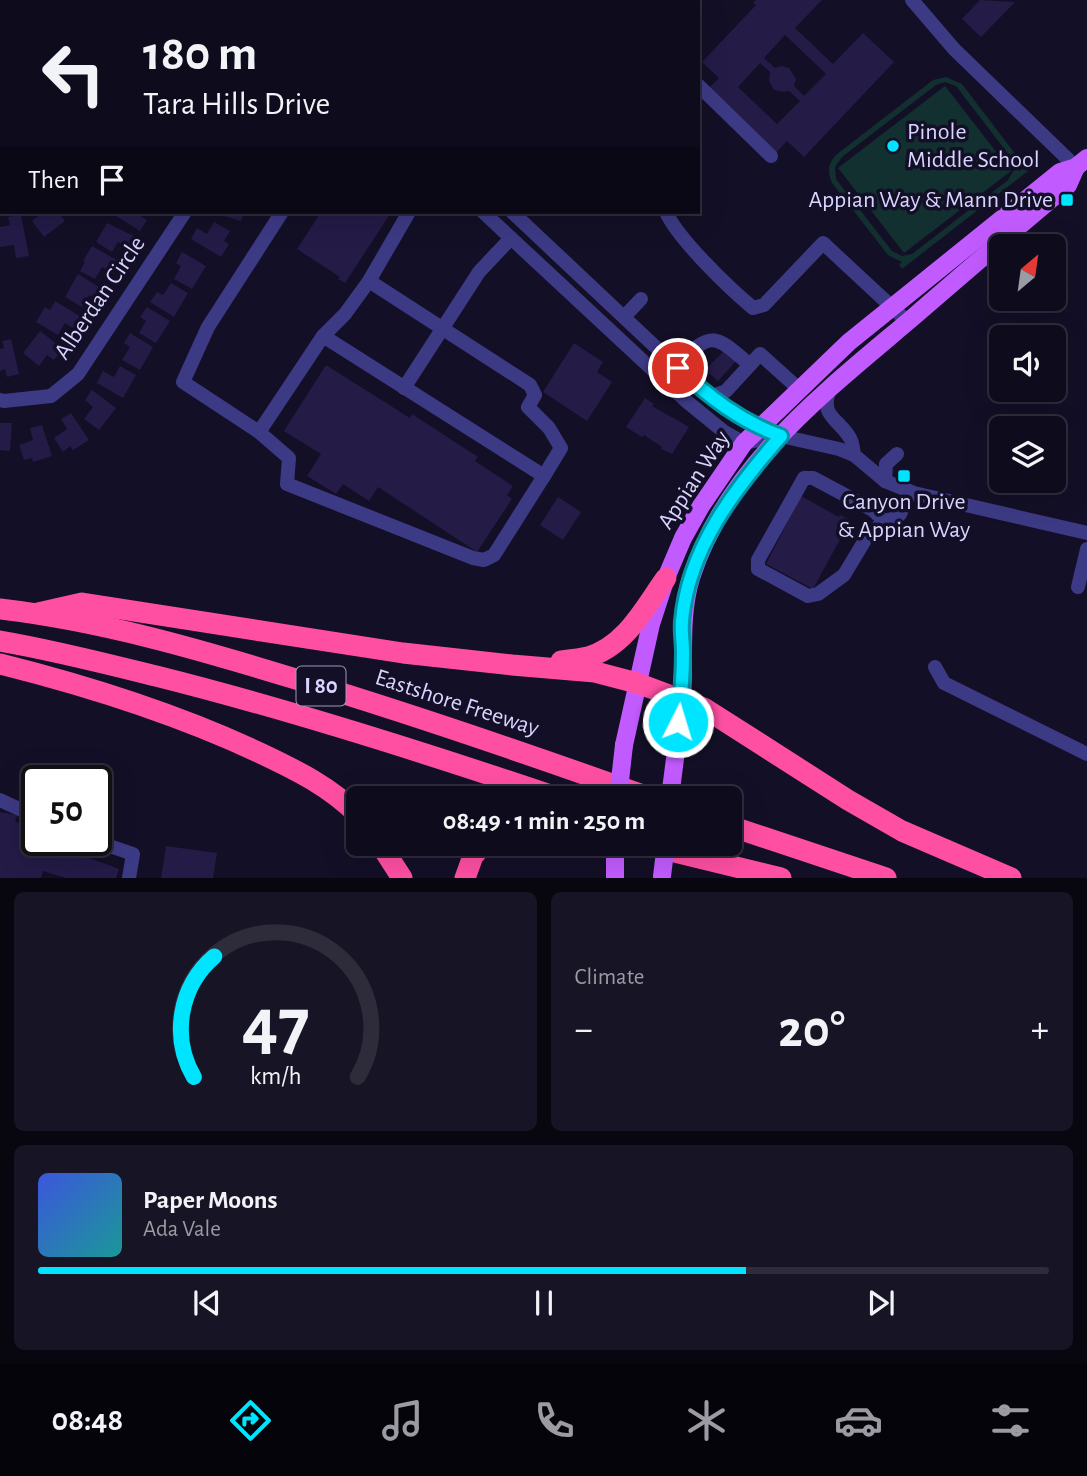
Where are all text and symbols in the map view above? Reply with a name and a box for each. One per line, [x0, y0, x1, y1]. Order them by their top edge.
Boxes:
icon: left [28, 28, 119, 119]
text: 180 m [143, 30, 257, 79]
text: Tara Hills Drive [143, 88, 330, 120]
place label: Pinole Middle School [907, 120, 1040, 172]
marker: Pinole Middle School [885, 138, 901, 154]
icon: arrive [93, 161, 131, 199]
text: Then [28, 167, 79, 193]
place label: Appian Way & Mann Drive [808, 188, 1053, 212]
marker: Appian Way & Mann Drive [1059, 192, 1075, 208]
street label: Alberdan Circle [50, 232, 150, 364]
north arrow [989, 234, 1066, 312]
map controls [989, 234, 1066, 493]
button: sound [989, 325, 1066, 402]
pin [648, 338, 708, 398]
icon: arrive [659, 349, 697, 387]
button: layers [989, 416, 1066, 493]
street label: Appian Way [653, 427, 735, 533]
marker: Canyon Drive & Appian Way [896, 468, 912, 484]
place label: Canyon Drive & Appian Way [838, 490, 970, 542]
street label: Eastshore Freeway [372, 665, 542, 741]
road number: I 80 [296, 666, 346, 706]
position arrow [641, 685, 715, 759]
speed limit sign: 50 [21, 765, 112, 856]
text: 08:49 · 1 min · 250 m [443, 808, 645, 834]
text: Climate [575, 966, 644, 989]
text: 47 [241, 990, 309, 1063]
text: 20° [778, 1004, 845, 1056]
text: − [575, 1011, 593, 1049]
text: + [1031, 1011, 1049, 1049]
text: km/h [249, 1064, 301, 1089]
text: Paper Moons [143, 1187, 278, 1213]
text: Ada Vale [143, 1218, 221, 1241]
icon: previous [188, 1284, 226, 1322]
icon: pause [525, 1284, 563, 1322]
icon: next [862, 1284, 900, 1322]
icon: directions [226, 1396, 275, 1445]
icon: music [378, 1396, 427, 1445]
icon: phone [530, 1396, 579, 1445]
icon: climate [682, 1396, 731, 1445]
icon: car [834, 1396, 883, 1445]
icon: filters [986, 1396, 1035, 1445]
text: 08:48 [52, 1404, 123, 1436]

